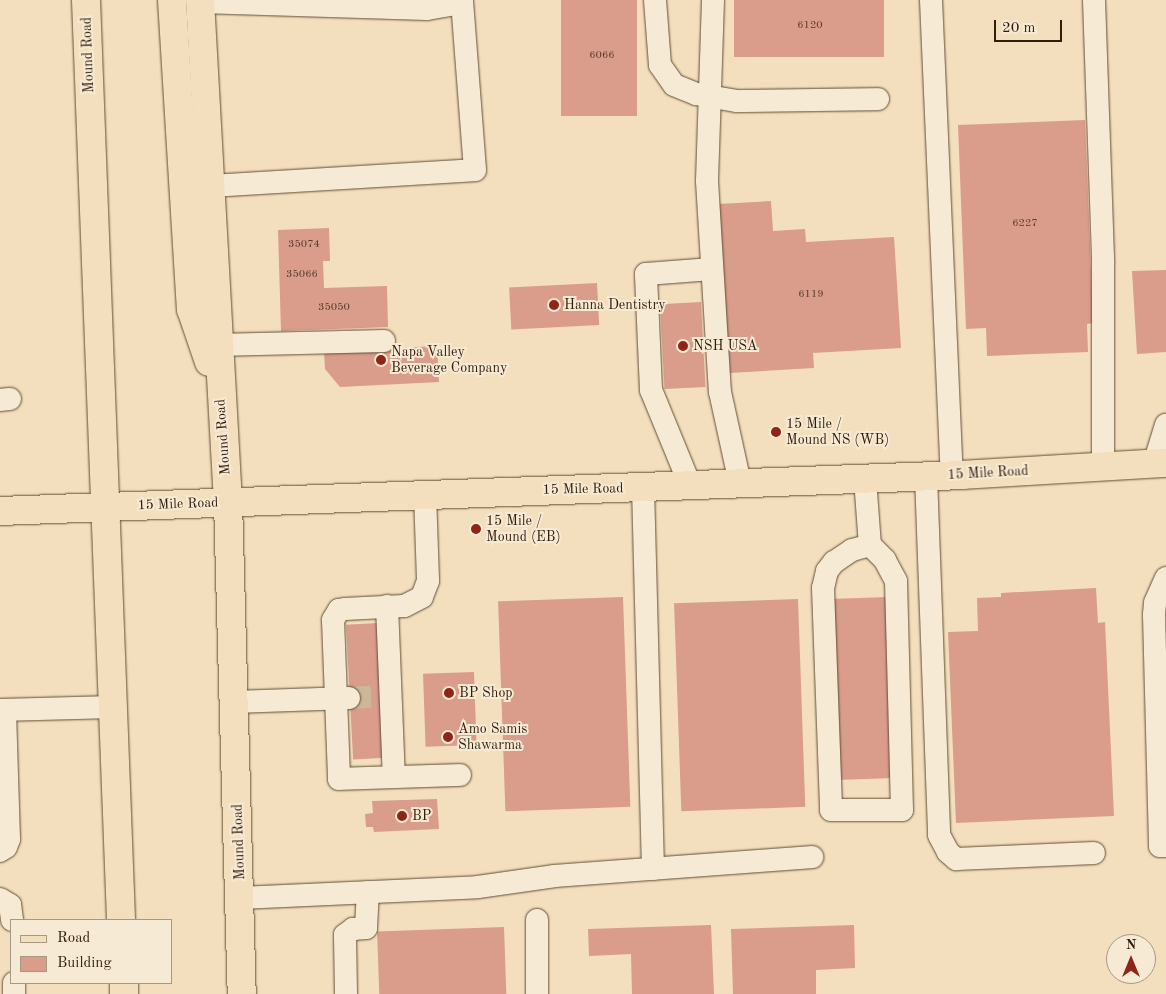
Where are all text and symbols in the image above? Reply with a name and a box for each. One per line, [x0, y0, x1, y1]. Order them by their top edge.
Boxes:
scale bar [996, 10, 1064, 42]
street label: Mound Road [78, 17, 98, 93]
house number: 6120 [797, 19, 823, 33]
text: 20 m [1002, 21, 1036, 36]
house number: 6066 [589, 49, 615, 63]
house number: 6227 [1012, 217, 1038, 231]
house number: 35074 [288, 238, 320, 252]
house number: 35066 [286, 268, 318, 282]
house number: 6119 [798, 288, 824, 302]
place label: Hanna Dentistry [564, 297, 666, 313]
marker: Hanna Dentistry [548, 299, 560, 311]
house number: 35050 [318, 301, 350, 315]
place label: NSH USA [693, 338, 757, 354]
marker: NSH USA [677, 340, 689, 352]
place label: Napa Valley Beverage Company [391, 344, 507, 377]
marker: Napa Valley Beverage Company [375, 354, 387, 366]
street label: Mound Road [212, 398, 234, 476]
place label: 15 Mile / Mound NS (WB) [786, 416, 889, 448]
marker: 15 Mile / Mound NS (WB) [770, 426, 782, 438]
street label: 15 Mile Road [947, 462, 1029, 484]
street label: 15 Mile Road [542, 480, 624, 498]
street label: 15 Mile Road [137, 494, 219, 514]
place label: 15 Mile / Mound (EB) [486, 513, 561, 546]
marker: 15 Mile / Mound (EB) [470, 523, 482, 535]
place label: BP Shop [459, 685, 513, 701]
marker: BP Shop [443, 687, 455, 699]
place label: Amo Samis Shawarma [458, 721, 527, 754]
marker: Amo Samis Shawarma [442, 731, 454, 743]
street label: Mound Road [229, 804, 249, 880]
place label: BP [412, 808, 431, 824]
marker: BP [396, 810, 408, 822]
legend [10, 919, 172, 984]
text: Road [57, 931, 90, 946]
north arrow [1106, 934, 1156, 984]
text: N [1126, 938, 1136, 952]
text: Building [57, 956, 112, 971]

